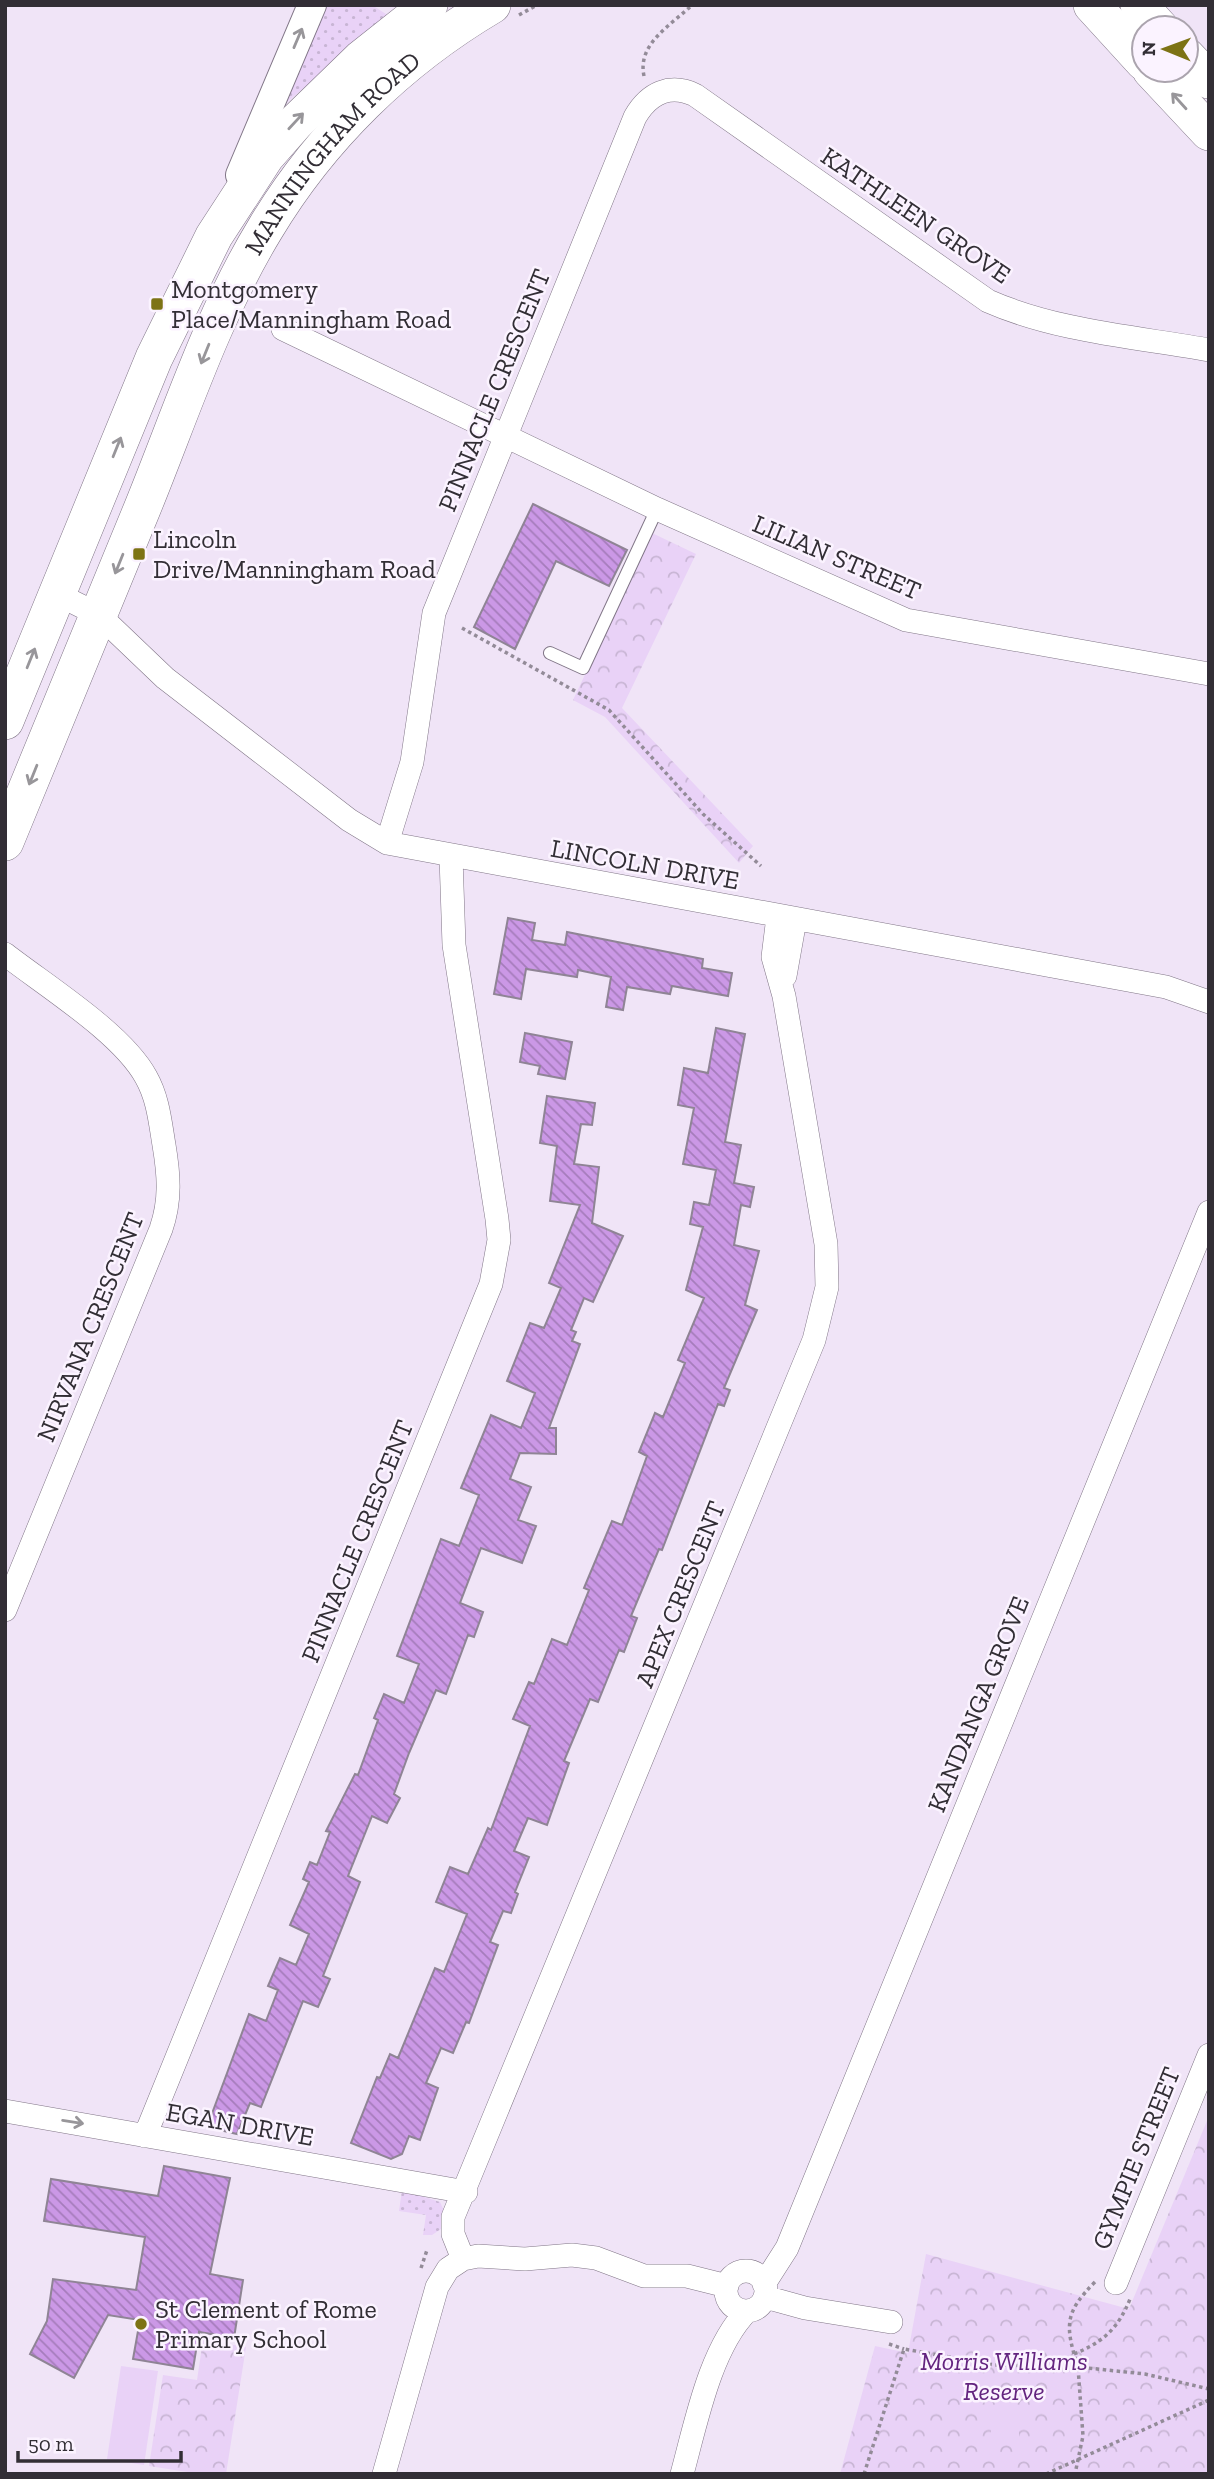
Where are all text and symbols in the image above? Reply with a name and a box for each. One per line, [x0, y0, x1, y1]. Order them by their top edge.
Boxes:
north arrow [1130, 14, 1200, 84]
one-way arrow [293, 28, 306, 49]
text: N [1137, 41, 1160, 56]
street label: MANNINGHAM ROAD [237, 44, 427, 261]
one-way arrow [1171, 93, 1188, 110]
one-way arrow [288, 113, 305, 130]
street label: KATHLEEN GROVE [815, 140, 1017, 290]
street label: PINNACLE CRESCENT [431, 264, 557, 516]
place label: Montgomery Place/Manningham Road [171, 273, 451, 335]
marker: Montgomery Place/Manningham Road [149, 296, 165, 312]
one-way arrow [198, 342, 211, 364]
one-way arrow [111, 437, 124, 459]
street label: LILIAN STREET [748, 507, 926, 607]
place label: Lincoln Drive/Manningham Road [153, 523, 436, 585]
marker: Lincoln Drive/Manningham Road [131, 546, 147, 562]
one-way arrow [112, 553, 125, 575]
one-way arrow [25, 648, 38, 669]
one-way arrow [25, 763, 38, 785]
street label: LINCOLN DRIVE [548, 832, 742, 896]
street label: NIRVANA CRESCENT [29, 1208, 151, 1446]
street label: PINNACLE CRESCENT [294, 1415, 420, 1667]
street label: APEX CRESCENT [628, 1496, 732, 1692]
street label: KANDANGA GROVE [920, 1591, 1036, 1817]
street label: GYMPIE STREET [1085, 2062, 1187, 2254]
street label: EGAN DRIVE [164, 2095, 316, 2153]
one-way arrow [61, 2116, 84, 2129]
place label: St Clement of Rome Primary School [155, 2293, 377, 2355]
marker: St Clement of Rome Primary School [133, 2316, 149, 2332]
park label: Morris Williams Reserve [920, 2345, 1088, 2407]
scale bar [18, 2420, 180, 2464]
text: 50 m [28, 2431, 74, 2456]

